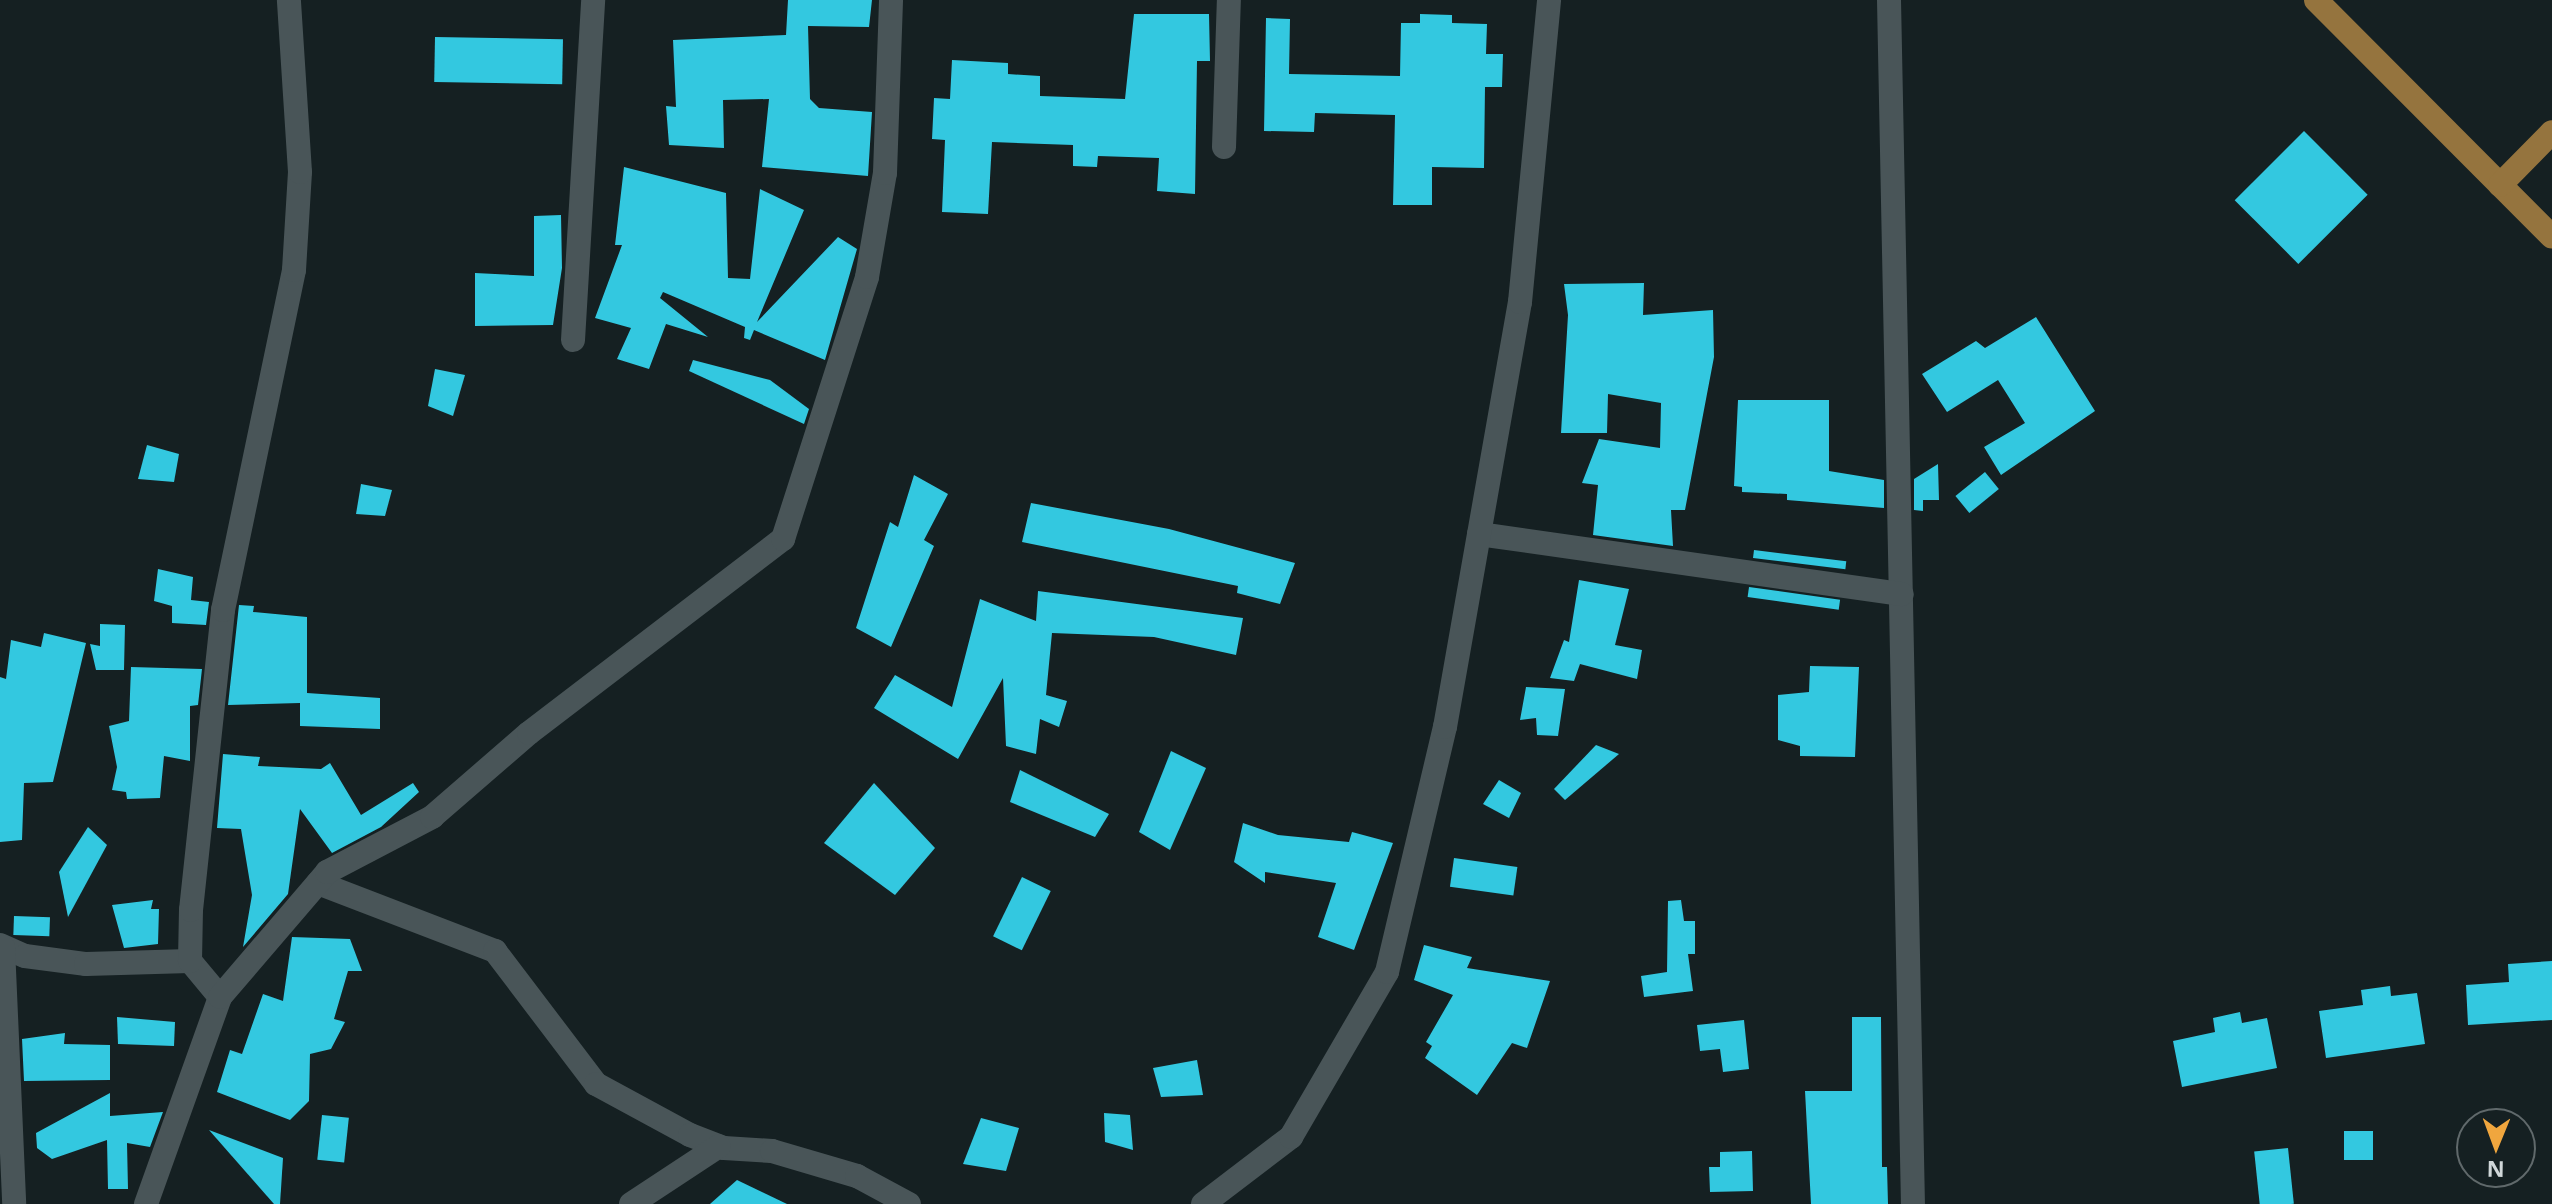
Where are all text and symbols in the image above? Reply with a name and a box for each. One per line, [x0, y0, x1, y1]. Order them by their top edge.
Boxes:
north arrow [2456, 1108, 2536, 1188]
text: N [2486, 1155, 2505, 1185]

